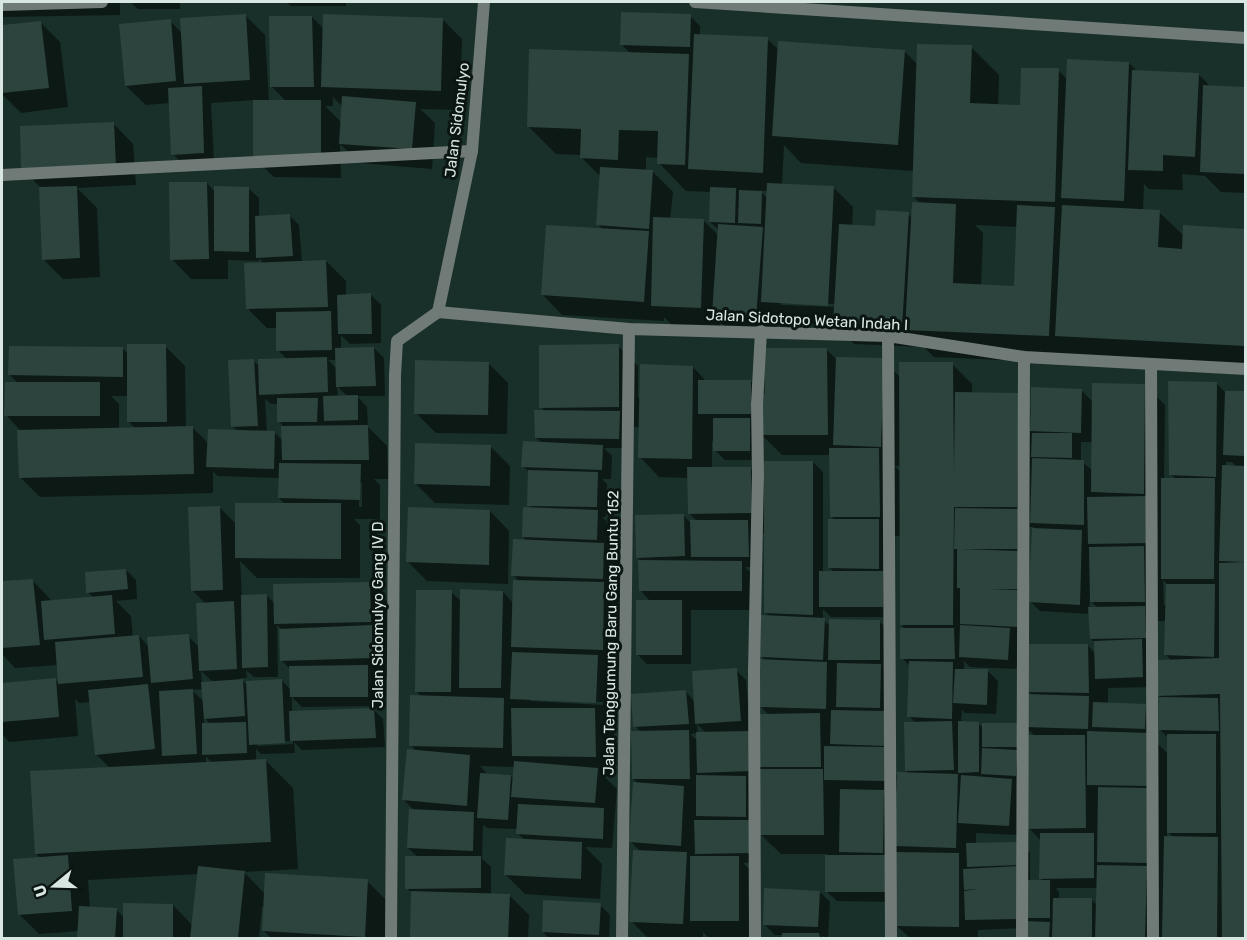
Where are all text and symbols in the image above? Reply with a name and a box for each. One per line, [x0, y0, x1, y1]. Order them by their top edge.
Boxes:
street label: Jalan Sidomulyo [441, 62, 473, 178]
street label: Jalan Sidotopo Wetan Indah I [705, 306, 909, 334]
street label: Jalan Tenggumung Baru Gang Buntu 152 [600, 490, 622, 776]
street label: Jalan Sidomulyo Gang IV D [369, 522, 387, 708]
north arrow [24, 856, 84, 916]
text: U [29, 882, 51, 899]

